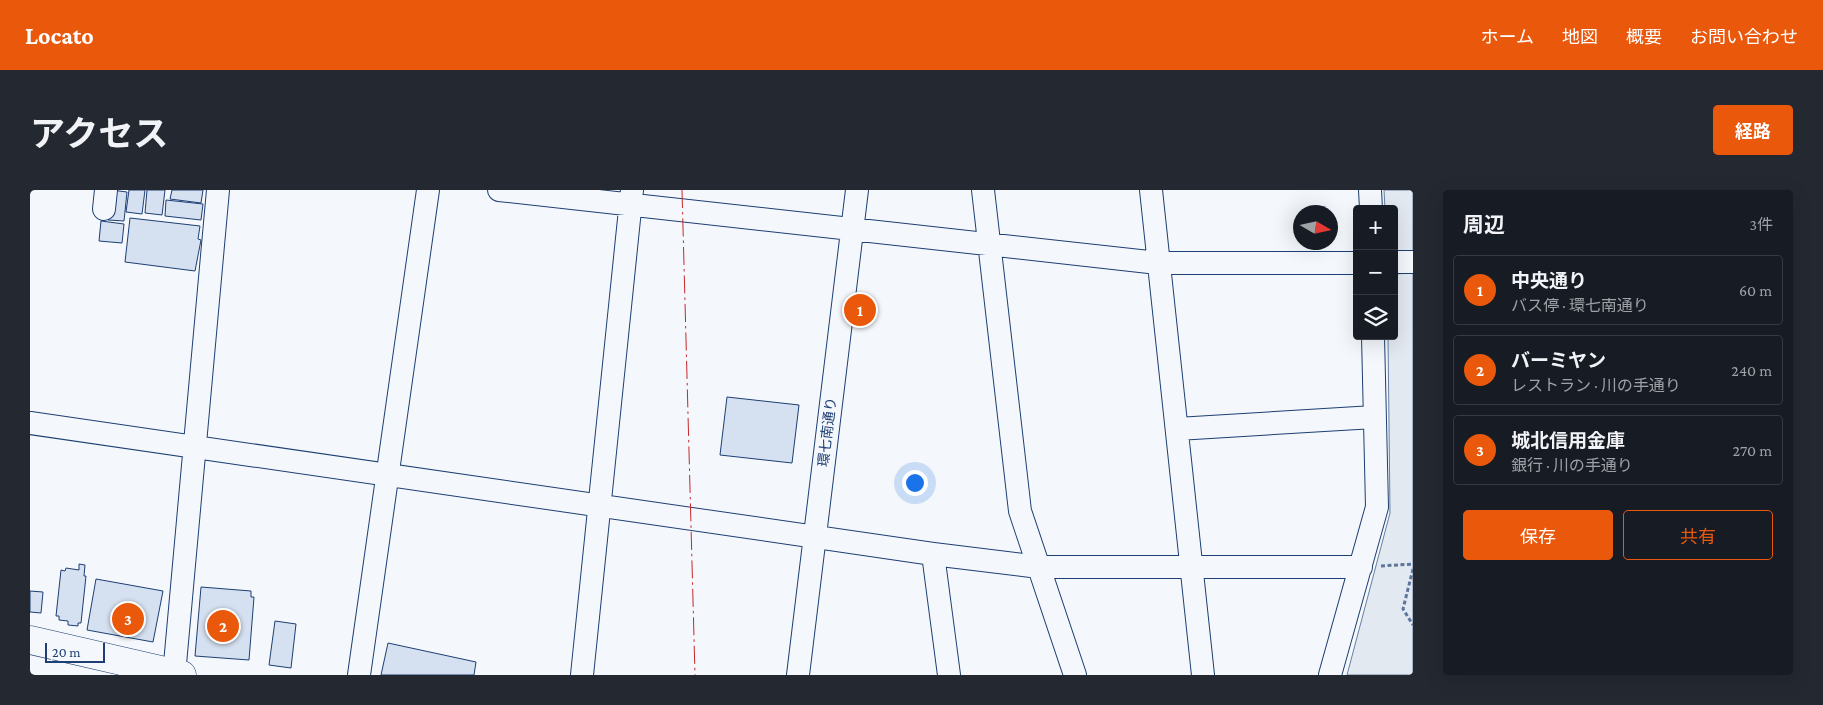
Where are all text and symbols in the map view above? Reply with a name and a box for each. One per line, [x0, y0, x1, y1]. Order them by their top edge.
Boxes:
text: Locato [25, 22, 94, 49]
text: ホーム [1481, 27, 1534, 47]
text: 地図 [1562, 27, 1598, 47]
text: 概要 [1626, 27, 1662, 47]
text: お問い合わせ [1690, 27, 1798, 47]
button: 経路 [1713, 105, 1793, 155]
text: アクセス [30, 115, 168, 154]
north arrow [1293, 205, 1338, 250]
map controls [1353, 205, 1398, 340]
button: + [1353, 205, 1398, 250]
text: 周辺 [1463, 213, 1505, 237]
text: 3件 [1749, 216, 1773, 233]
button: − [1353, 250, 1398, 295]
text: 中央通り [1511, 270, 1587, 291]
text: 1 [1477, 282, 1483, 299]
text: 60 m [1739, 282, 1772, 299]
pin: 1 [844, 291, 876, 329]
button: layers [1353, 295, 1398, 340]
text: バス停 · 環七南通り [1511, 297, 1649, 314]
text: バーミヤン [1511, 350, 1606, 371]
text: 2 [1476, 362, 1484, 379]
text: 240 m [1731, 362, 1772, 379]
text: レストラン · 川の手通り [1511, 377, 1681, 394]
street label: 環七南通り [815, 396, 839, 468]
text: 城北信用金庫 [1511, 430, 1625, 451]
text: 3 [1476, 442, 1484, 459]
text: 270 m [1733, 442, 1772, 459]
text: 銀行 · 川の手通り [1511, 457, 1633, 474]
your location [902, 470, 928, 496]
button: 保存 [1463, 510, 1613, 560]
button: 共有 [1623, 510, 1773, 560]
pin: 3 [112, 600, 144, 638]
pin: 2 [207, 607, 239, 645]
scale bar [45, 640, 105, 663]
text: 20 m [52, 644, 80, 660]

